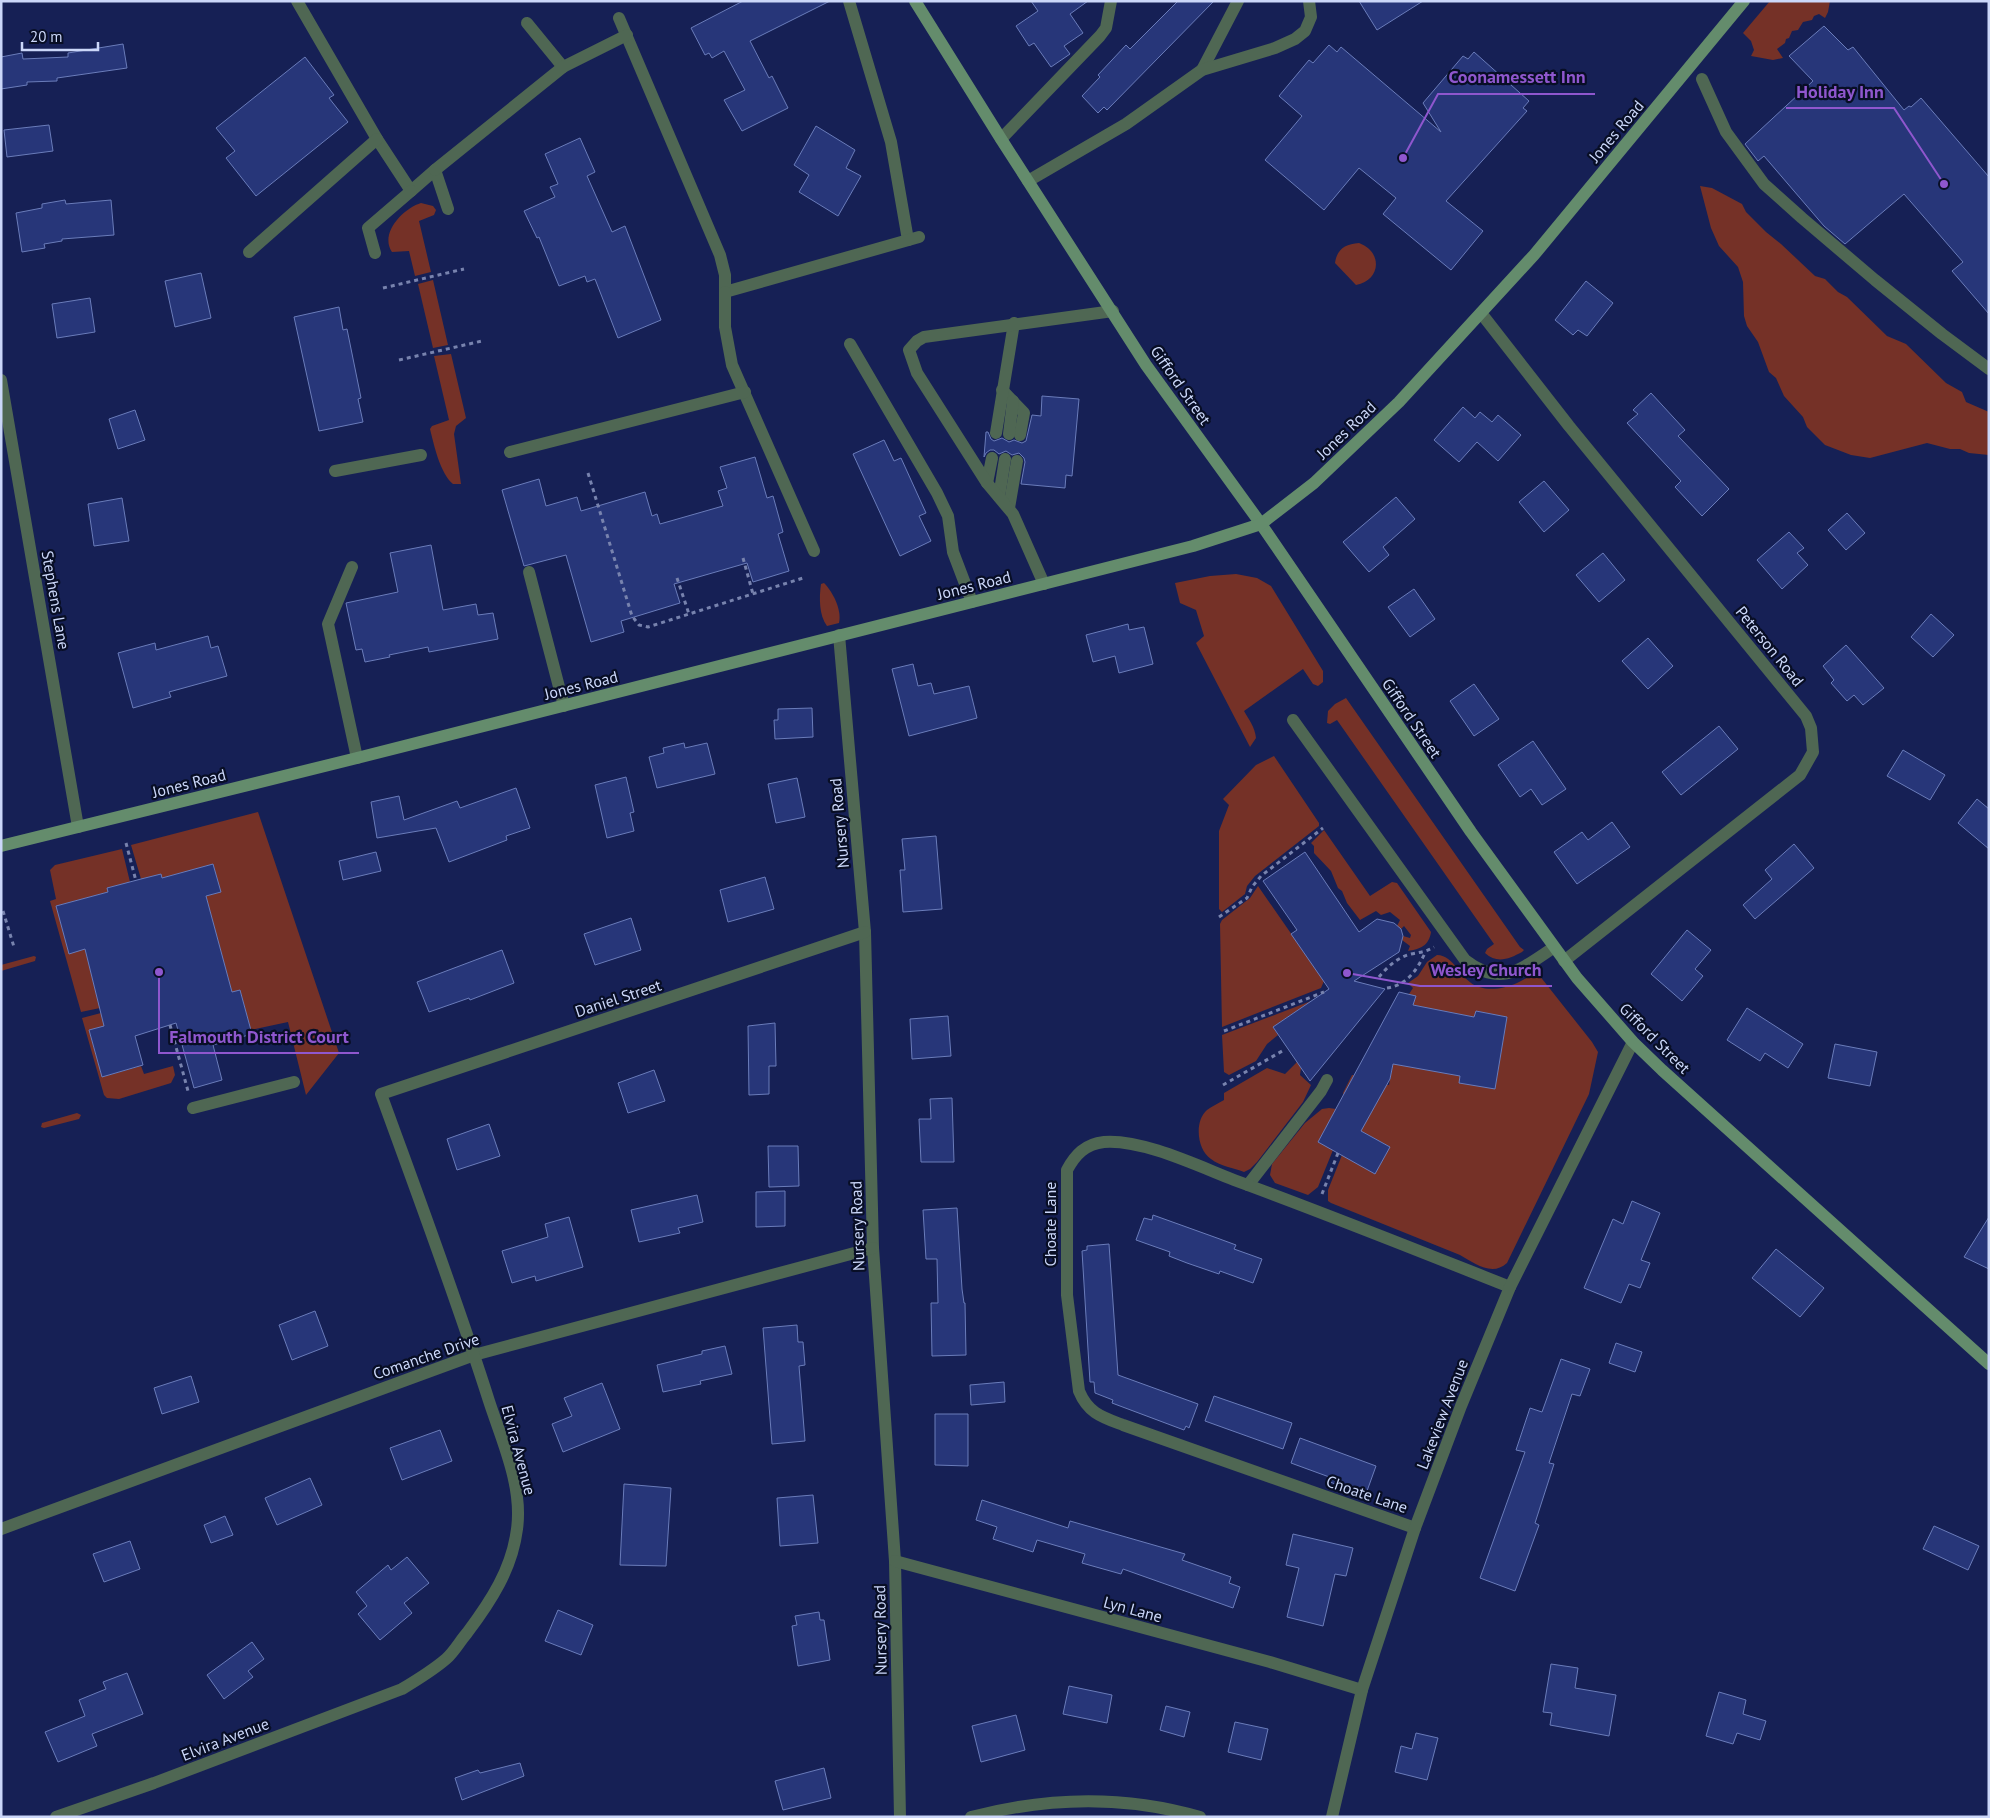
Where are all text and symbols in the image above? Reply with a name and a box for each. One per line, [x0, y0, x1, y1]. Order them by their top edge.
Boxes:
scale bar [22, 20, 99, 52]
text: 20 m [30, 27, 63, 46]
callout: Coonamessett Inn [1438, 61, 1595, 94]
text: Coonamessett Inn [1448, 65, 1586, 88]
callout: Holiday Inn [1786, 75, 1894, 108]
text: Holiday Inn [1796, 80, 1884, 103]
street label: Jones Road [1584, 96, 1648, 167]
street label: Gifford Street [1146, 342, 1216, 429]
street label: Jones Road [1311, 397, 1380, 464]
street label: Stephens Lane [37, 549, 75, 651]
street label: Jones Road [934, 566, 1013, 604]
street label: Peterson Road [1732, 602, 1808, 690]
street label: Jones Road [541, 666, 620, 704]
street label: Gifford Street [1378, 674, 1446, 762]
street label: Jones Road [149, 764, 228, 802]
street label: Nursery Road [825, 777, 853, 869]
callout: Wesley Church [1420, 953, 1552, 986]
text: Wesley Church [1430, 958, 1542, 981]
street label: Daniel Street [572, 975, 664, 1021]
street label: Gifford Street [1615, 998, 1695, 1078]
callout: Falmouth District Court [159, 1020, 359, 1053]
text: Falmouth District Court [169, 1025, 350, 1048]
street label: Nursery Road [845, 1181, 869, 1271]
street label: Choate Lane [1040, 1182, 1060, 1266]
street label: Comanche Drive [370, 1328, 482, 1384]
street label: Lakeview Avenue [1412, 1356, 1472, 1472]
street label: Elvira Avenue [497, 1403, 541, 1497]
street label: Choate Lane [1324, 1471, 1410, 1517]
street label: Nursery Road [869, 1585, 891, 1675]
street label: Lyn Lane [1101, 1592, 1165, 1626]
street label: Elvira Avenue [178, 1713, 272, 1765]

